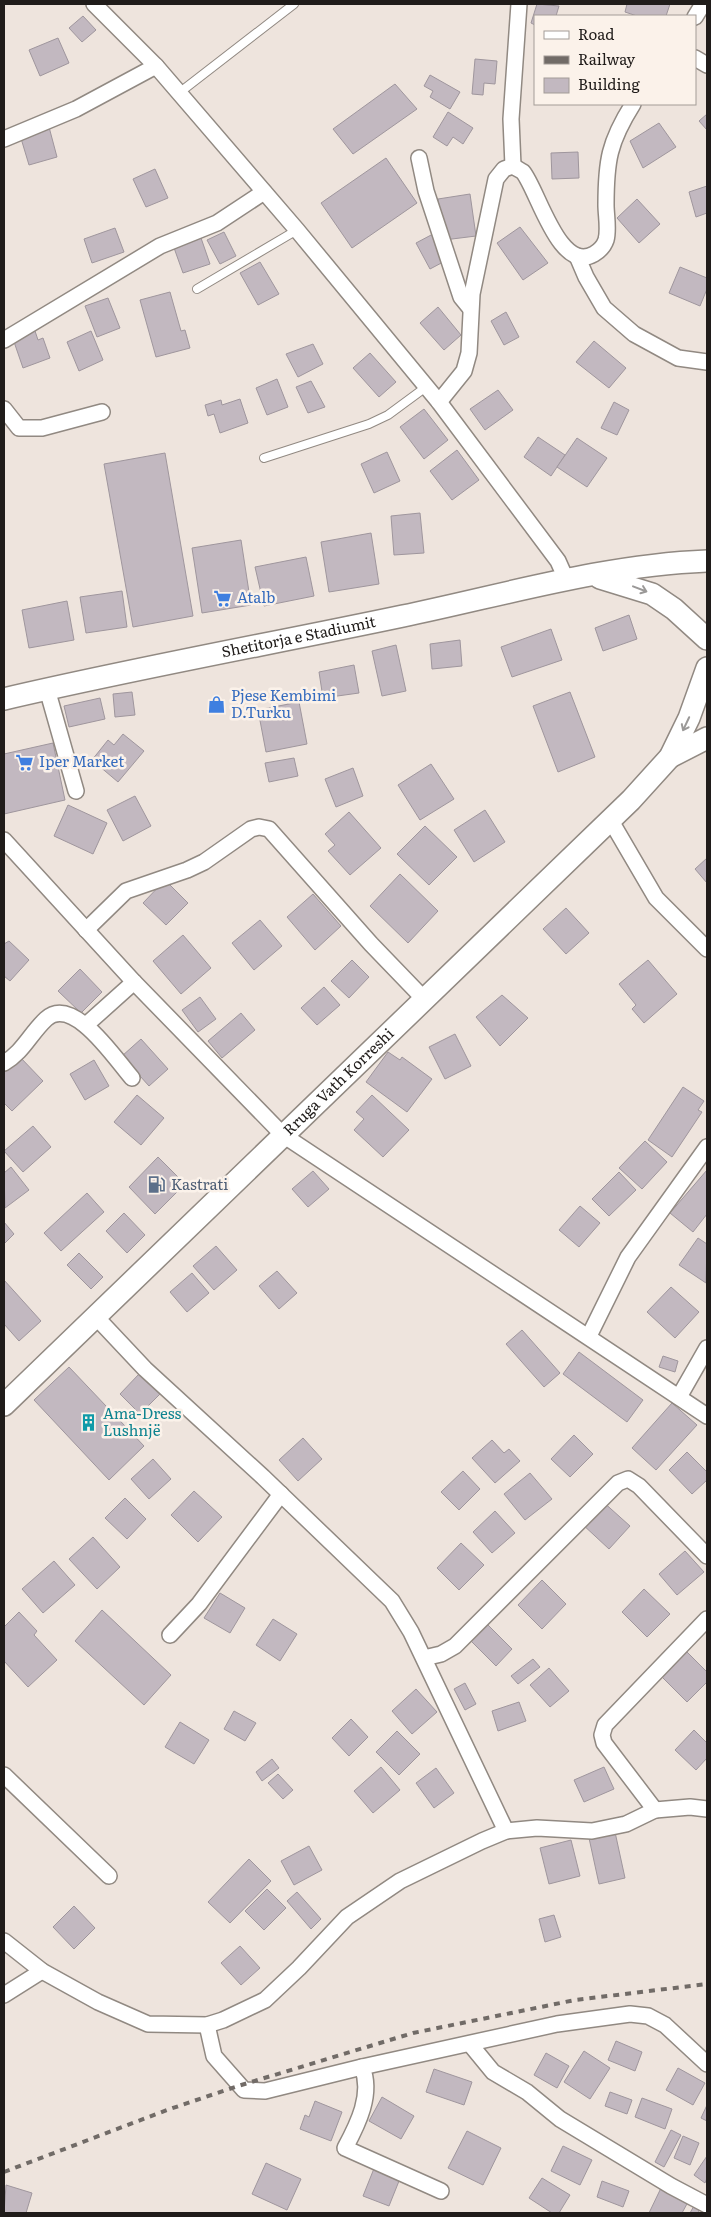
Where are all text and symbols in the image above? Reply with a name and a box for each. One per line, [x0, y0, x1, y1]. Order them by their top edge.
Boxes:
legend [534, 15, 696, 105]
text: Road [578, 22, 614, 45]
text: Railway [578, 47, 636, 70]
text: Building [578, 72, 640, 95]
place label: Atalb [237, 585, 275, 608]
one-way arrow [632, 585, 647, 594]
supermarket icon: Atalb [213, 588, 233, 608]
street label: Shetitorja e Stadiumit [219, 609, 377, 662]
place label: Pjese Kembimi D.Turku [231, 683, 336, 723]
shop icon: Pjese Kembimi D.Turku [207, 695, 227, 715]
one-way arrow [681, 716, 690, 731]
place label: Iper Market [39, 749, 124, 772]
supermarket icon: Iper Market [15, 752, 35, 772]
street label: Rruga Vath Korreshi [277, 1022, 398, 1140]
place label: Kastrati [171, 1172, 228, 1195]
fuel station icon: Kastrati [147, 1175, 167, 1195]
place label: Ama-Dress Lushnjë [103, 1401, 181, 1441]
building icon: Ama-Dress Lushnjë [79, 1413, 99, 1433]

